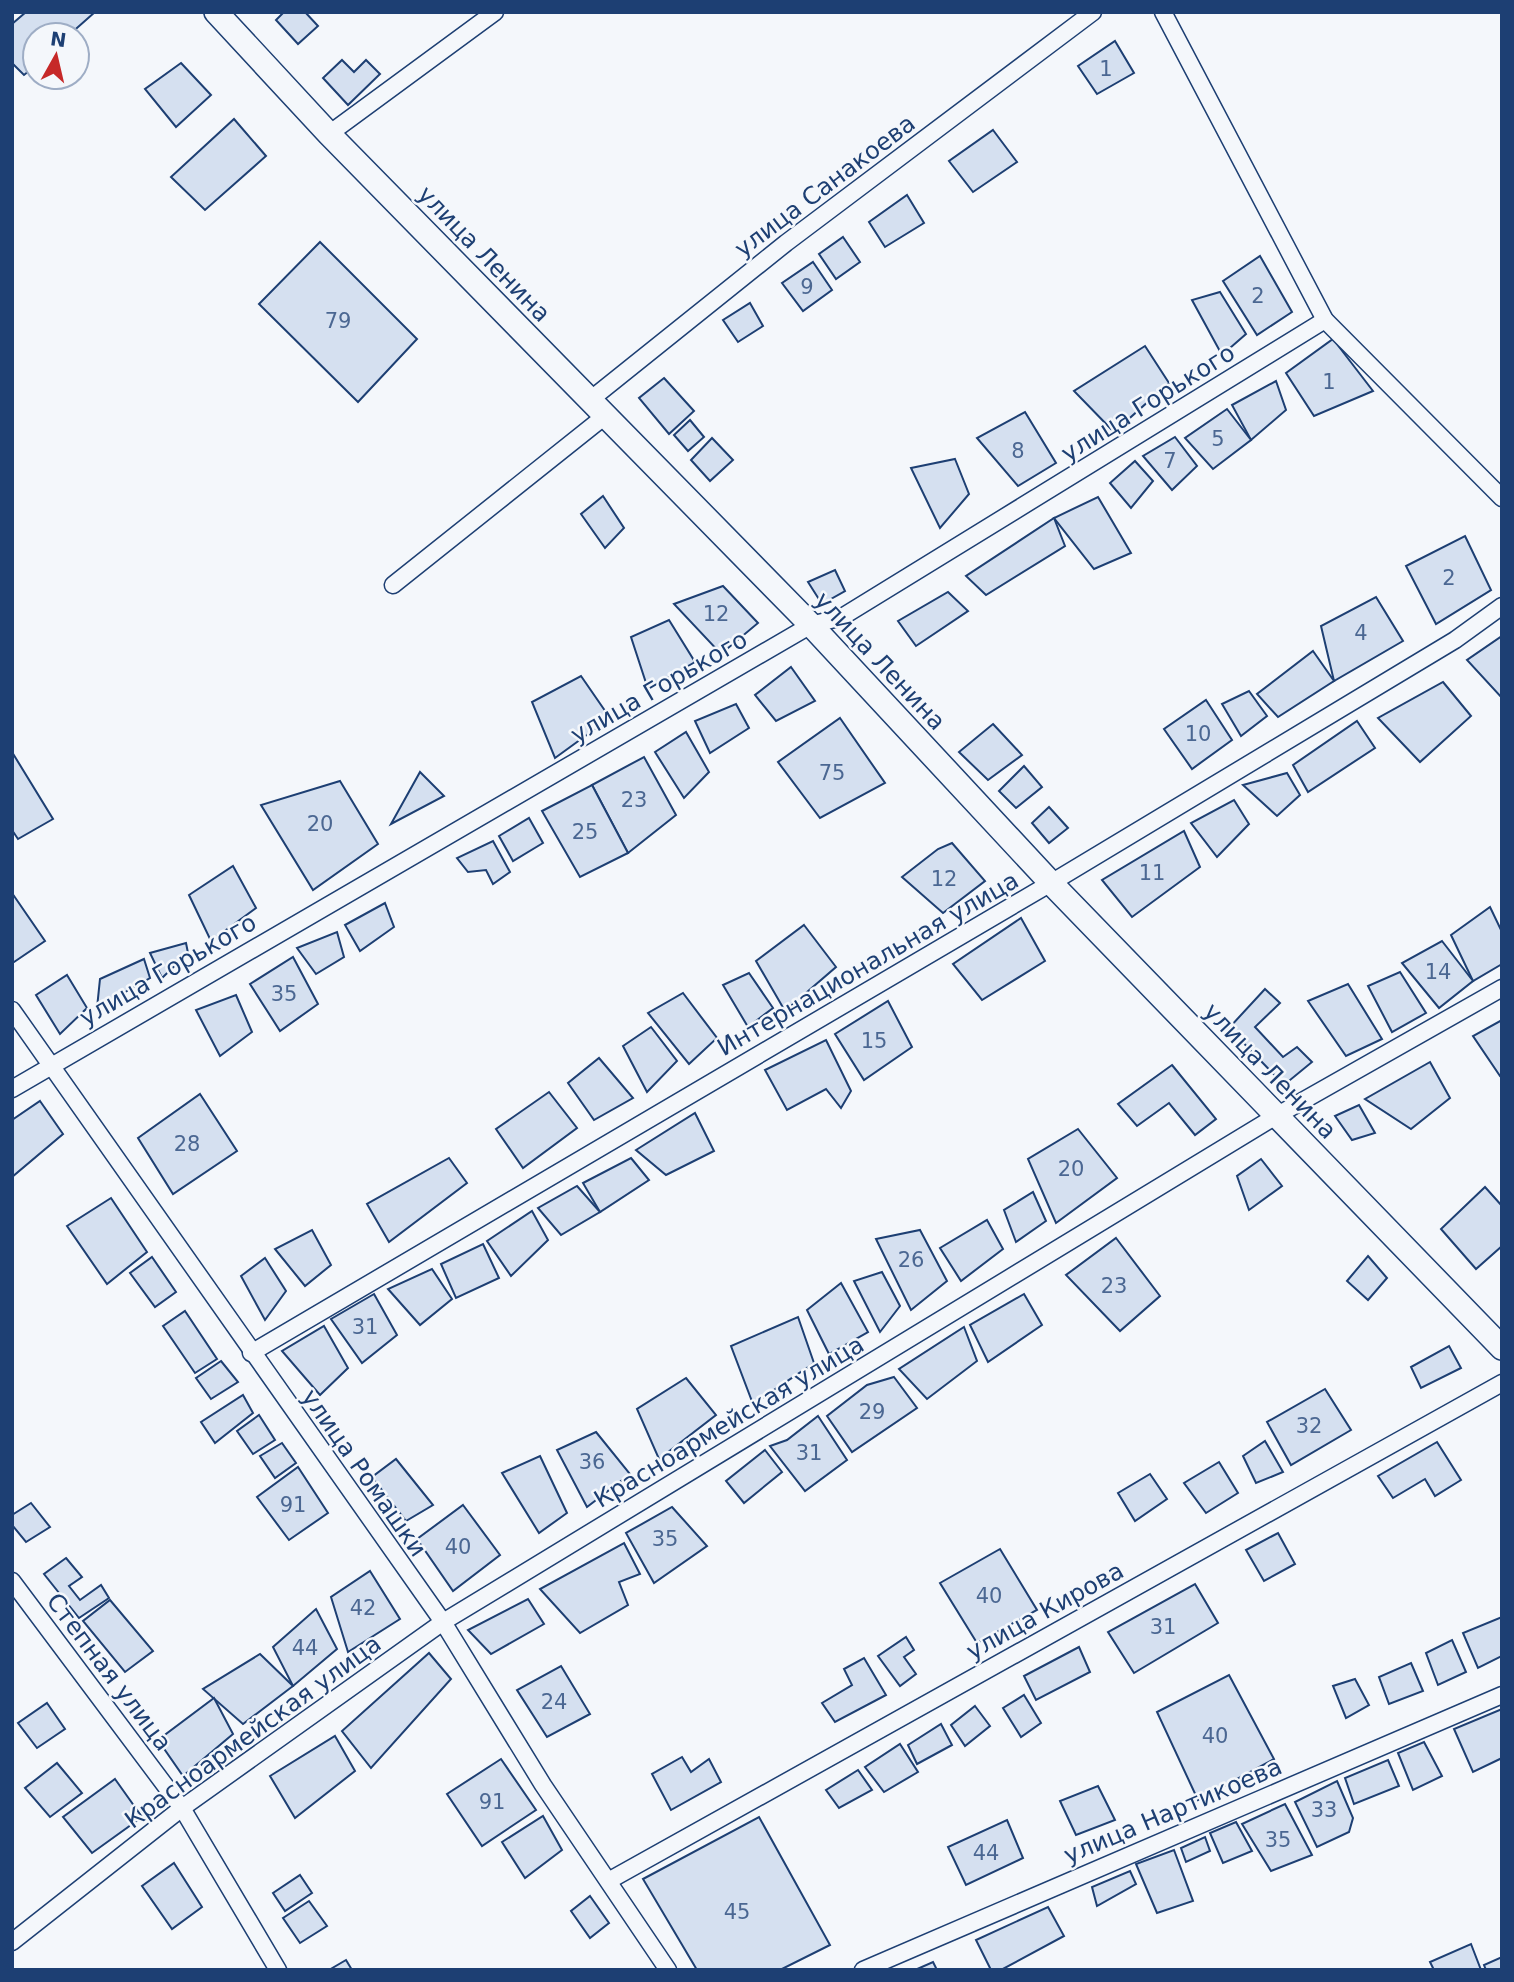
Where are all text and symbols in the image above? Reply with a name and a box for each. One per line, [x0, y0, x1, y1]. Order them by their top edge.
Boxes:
north arrow [21, 21, 91, 91]
text: N [49, 27, 68, 51]
house number: 1 [1099, 57, 1113, 81]
street label: улица Санакоева [729, 109, 921, 263]
street label: улица Ленина [412, 180, 556, 328]
house number: 9 [800, 275, 814, 299]
house number: 2 [1251, 284, 1265, 308]
house number: 79 [325, 309, 351, 333]
street label: улица Горького [1056, 338, 1240, 468]
house number: 1 [1322, 370, 1336, 394]
house number: 5 [1211, 427, 1225, 451]
house number: 8 [1011, 439, 1025, 463]
house number: 7 [1163, 449, 1177, 473]
house number: 2 [1442, 566, 1456, 590]
street label: улица Ленина [809, 586, 951, 736]
house number: 12 [703, 602, 729, 626]
house number: 4 [1354, 621, 1368, 645]
street label: улица Горького [566, 625, 752, 749]
house number: 10 [1185, 722, 1211, 746]
house number: 75 [819, 761, 845, 785]
house number: 23 [621, 788, 647, 812]
house number: 20 [307, 812, 333, 836]
house number: 25 [572, 820, 598, 844]
house number: 11 [1139, 861, 1165, 885]
street label: Интернациональная улица [712, 866, 1024, 1062]
house number: 12 [931, 867, 957, 891]
street label: улица Горького [75, 908, 261, 1032]
house number: 14 [1425, 960, 1451, 984]
house number: 35 [271, 982, 297, 1006]
street label: улица Ленина [1198, 997, 1342, 1145]
house number: 15 [861, 1029, 887, 1053]
house number: 28 [174, 1132, 200, 1156]
house number: 20 [1058, 1157, 1084, 1181]
house number: 26 [898, 1248, 924, 1272]
house number: 23 [1101, 1274, 1127, 1298]
house number: 31 [352, 1315, 378, 1339]
street label: Красноармейская улица [589, 1330, 869, 1514]
street label: улица Ромашки [296, 1384, 432, 1562]
house number: 29 [859, 1400, 885, 1424]
house number: 32 [1296, 1414, 1322, 1438]
house number: 31 [796, 1441, 822, 1465]
house number: 36 [579, 1450, 605, 1474]
house number: 91 [280, 1493, 306, 1517]
house number: 35 [652, 1527, 678, 1551]
house number: 40 [445, 1535, 471, 1559]
street label: улица Кирова [962, 1556, 1128, 1666]
house number: 40 [976, 1584, 1002, 1608]
street label: Степная улица [41, 1588, 177, 1756]
house number: 42 [350, 1596, 376, 1620]
house number: 31 [1150, 1615, 1176, 1639]
street label: Красноармейская улица [120, 1630, 386, 1834]
house number: 44 [292, 1636, 318, 1660]
house number: 24 [541, 1690, 567, 1714]
house number: 40 [1202, 1724, 1228, 1748]
street label: улица Нартикоева [1060, 1752, 1286, 1870]
house number: 91 [479, 1790, 505, 1814]
house number: 33 [1311, 1798, 1337, 1822]
house number: 35 [1265, 1828, 1291, 1852]
house number: 44 [973, 1841, 999, 1865]
house number: 45 [724, 1900, 750, 1924]

